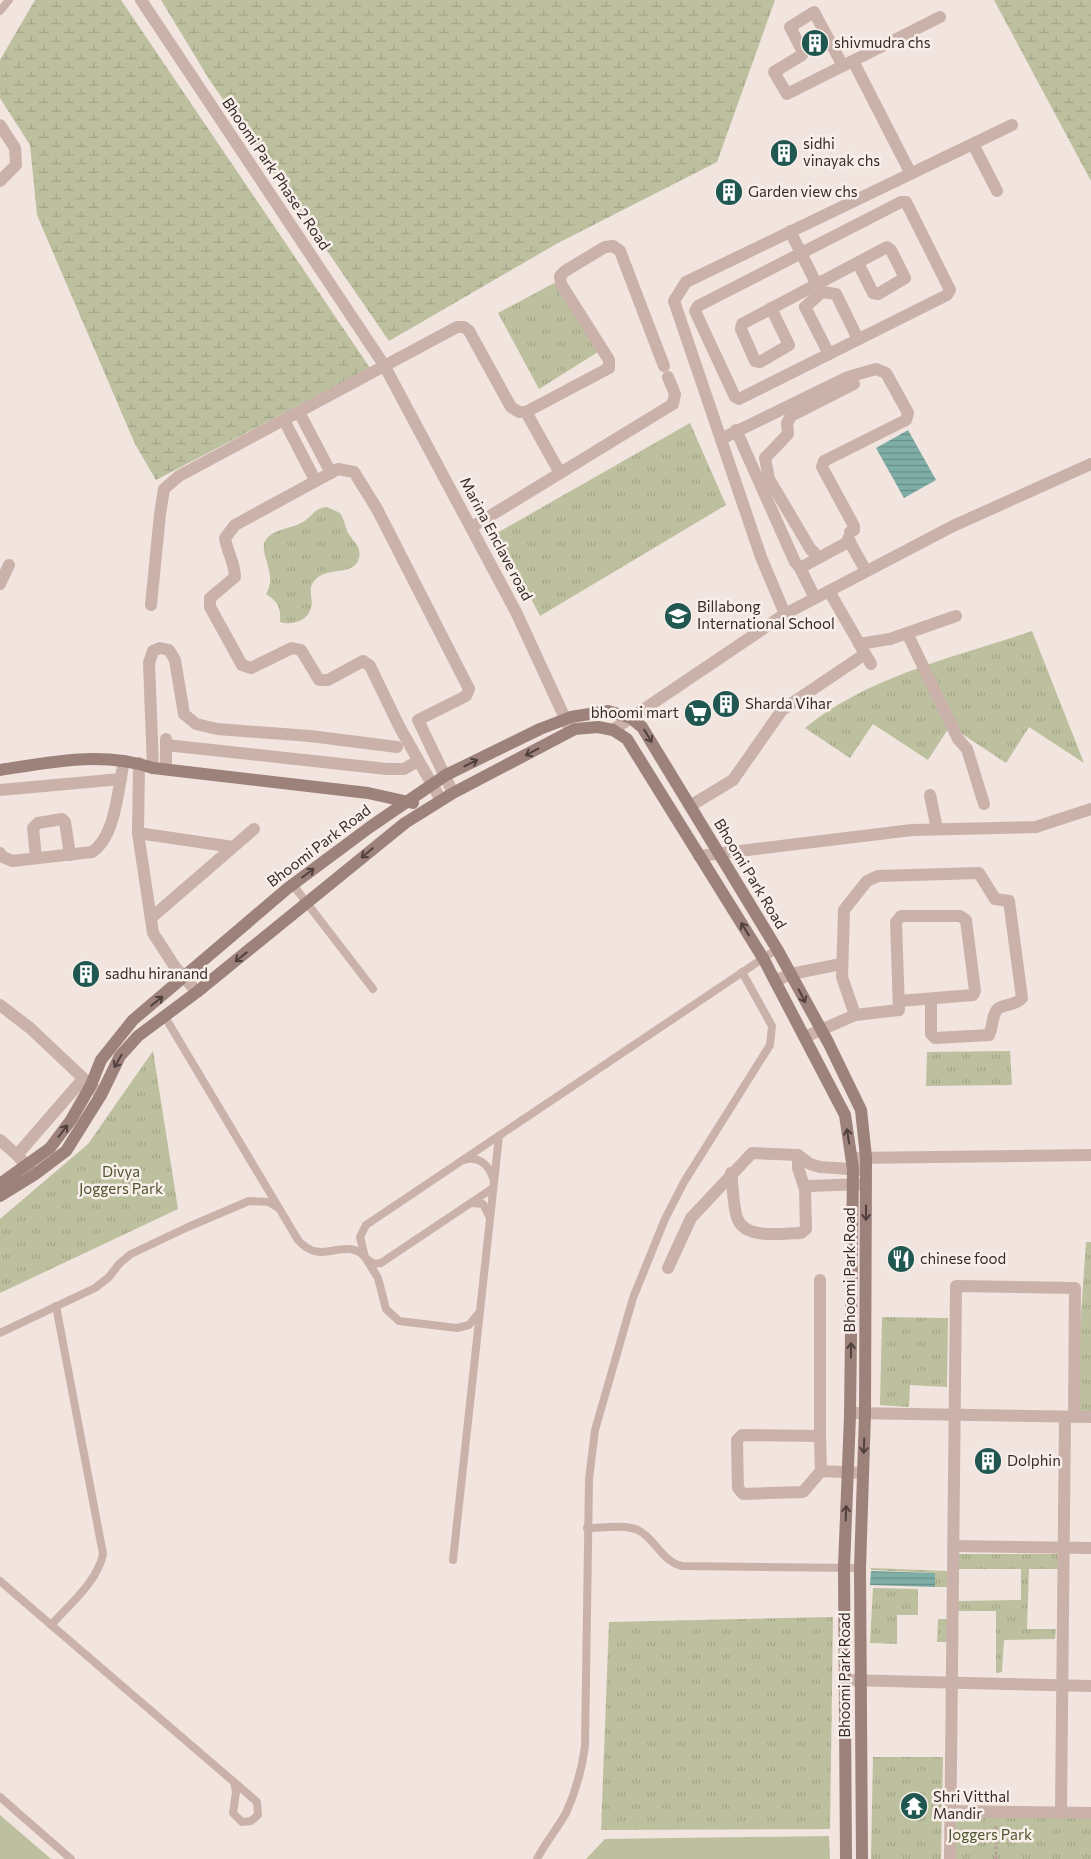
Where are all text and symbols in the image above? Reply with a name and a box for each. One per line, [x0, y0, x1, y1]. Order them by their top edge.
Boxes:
building icon: shivmudra chs [800, 28, 830, 58]
place label: shivmudra chs [834, 33, 931, 51]
street label: Bhoomi Park Phase 2 Road [219, 94, 335, 253]
place label: sidhi vinayak chs [803, 134, 880, 169]
building icon: sidhi vinayak chs [769, 138, 799, 168]
building icon: Garden view chs [714, 177, 744, 207]
place label: Garden view chs [748, 182, 858, 200]
street label: Marina Enclave road [457, 474, 537, 603]
place label: Billabong International School [697, 597, 835, 632]
school or university icon: Billabong International School [663, 601, 693, 631]
building icon: Sharda Vihar [711, 689, 741, 719]
place label: Sharda Vihar [745, 694, 832, 712]
supermarket icon: bhoomi mart [683, 698, 713, 728]
place label: bhoomi mart [591, 703, 679, 721]
one-way arrow [643, 728, 653, 742]
one-way arrow [525, 748, 540, 757]
one-way arrow [463, 758, 478, 767]
street label: Bhoomi Park Road [263, 800, 374, 890]
street label: Bhoomi Park Road [711, 815, 791, 932]
one-way arrow [360, 848, 373, 859]
one-way arrow [301, 868, 314, 879]
one-way arrow [739, 923, 749, 937]
one-way arrow [235, 951, 248, 962]
building icon: sadhu hiranand [71, 959, 101, 989]
place label: sadhu hiranand [105, 964, 208, 982]
one-way arrow [798, 988, 807, 1003]
one-way arrow [150, 995, 163, 1006]
one-way arrow [113, 1054, 123, 1069]
one-way arrow [58, 1124, 68, 1138]
one-way arrow [843, 1128, 853, 1144]
park label: Divya Joggers Park [79, 1162, 163, 1197]
one-way arrow [861, 1205, 871, 1221]
street label: Bhoomi Park Road [840, 1207, 858, 1333]
restaurant icon: chinese food [886, 1244, 916, 1274]
place label: chinese food [920, 1249, 1006, 1267]
one-way arrow [846, 1343, 855, 1359]
one-way arrow [859, 1438, 869, 1454]
building icon: Dolphin [973, 1446, 1003, 1476]
place label: Dolphin [1007, 1451, 1061, 1469]
one-way arrow [841, 1505, 851, 1522]
street label: Bhoomi Park Road [835, 1612, 853, 1738]
place label: Shri Vitthal Mandir [933, 1787, 1010, 1822]
temple icon: Shri Vitthal Mandir [899, 1791, 929, 1821]
park label: Joggers Park [948, 1825, 1032, 1843]

